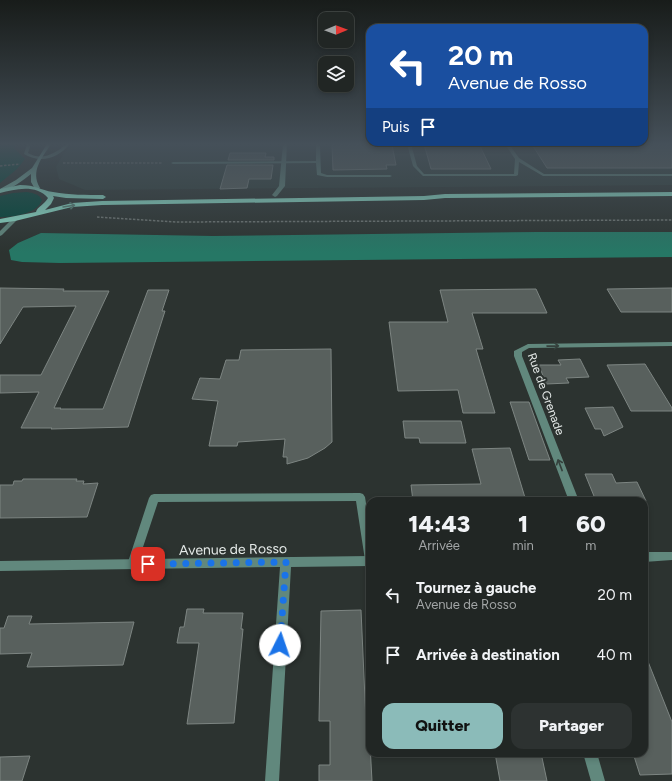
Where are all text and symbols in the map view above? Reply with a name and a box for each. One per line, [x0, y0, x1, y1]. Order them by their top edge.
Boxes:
north arrow [318, 12, 354, 48]
map controls [318, 12, 354, 92]
text: 20 m [448, 38, 513, 72]
icon: left [382, 40, 434, 92]
button: layers [318, 56, 354, 92]
text: Avenue de Rosso [448, 72, 587, 94]
icon: arrive [417, 116, 439, 138]
text: Puis [382, 118, 409, 136]
one-way arrow [63, 202, 76, 210]
one-way arrow [546, 342, 559, 350]
street label: Rue de Grenade [525, 351, 568, 437]
one-way arrow [555, 459, 563, 471]
text: 14:43 [408, 509, 470, 538]
text: 1 [518, 509, 528, 538]
text: 60 [576, 509, 606, 538]
text: Arrivée [419, 538, 460, 553]
text: min [513, 538, 534, 553]
text: m [585, 538, 596, 553]
street label: Avenue de Rosso [179, 540, 287, 559]
pin [131, 547, 165, 581]
icon: arrive [137, 553, 159, 575]
text: Tournez à gauche [416, 579, 536, 597]
icon: left [382, 584, 404, 606]
text: 20 m [598, 586, 632, 604]
text: Avenue de Rosso [416, 597, 516, 612]
position arrow [259, 624, 301, 666]
icon: arrive [382, 644, 404, 666]
text: Arrivée à destination [416, 646, 560, 664]
text: 40 m [597, 646, 632, 664]
button: Quitter [382, 703, 503, 749]
button: Partager [511, 703, 632, 749]

